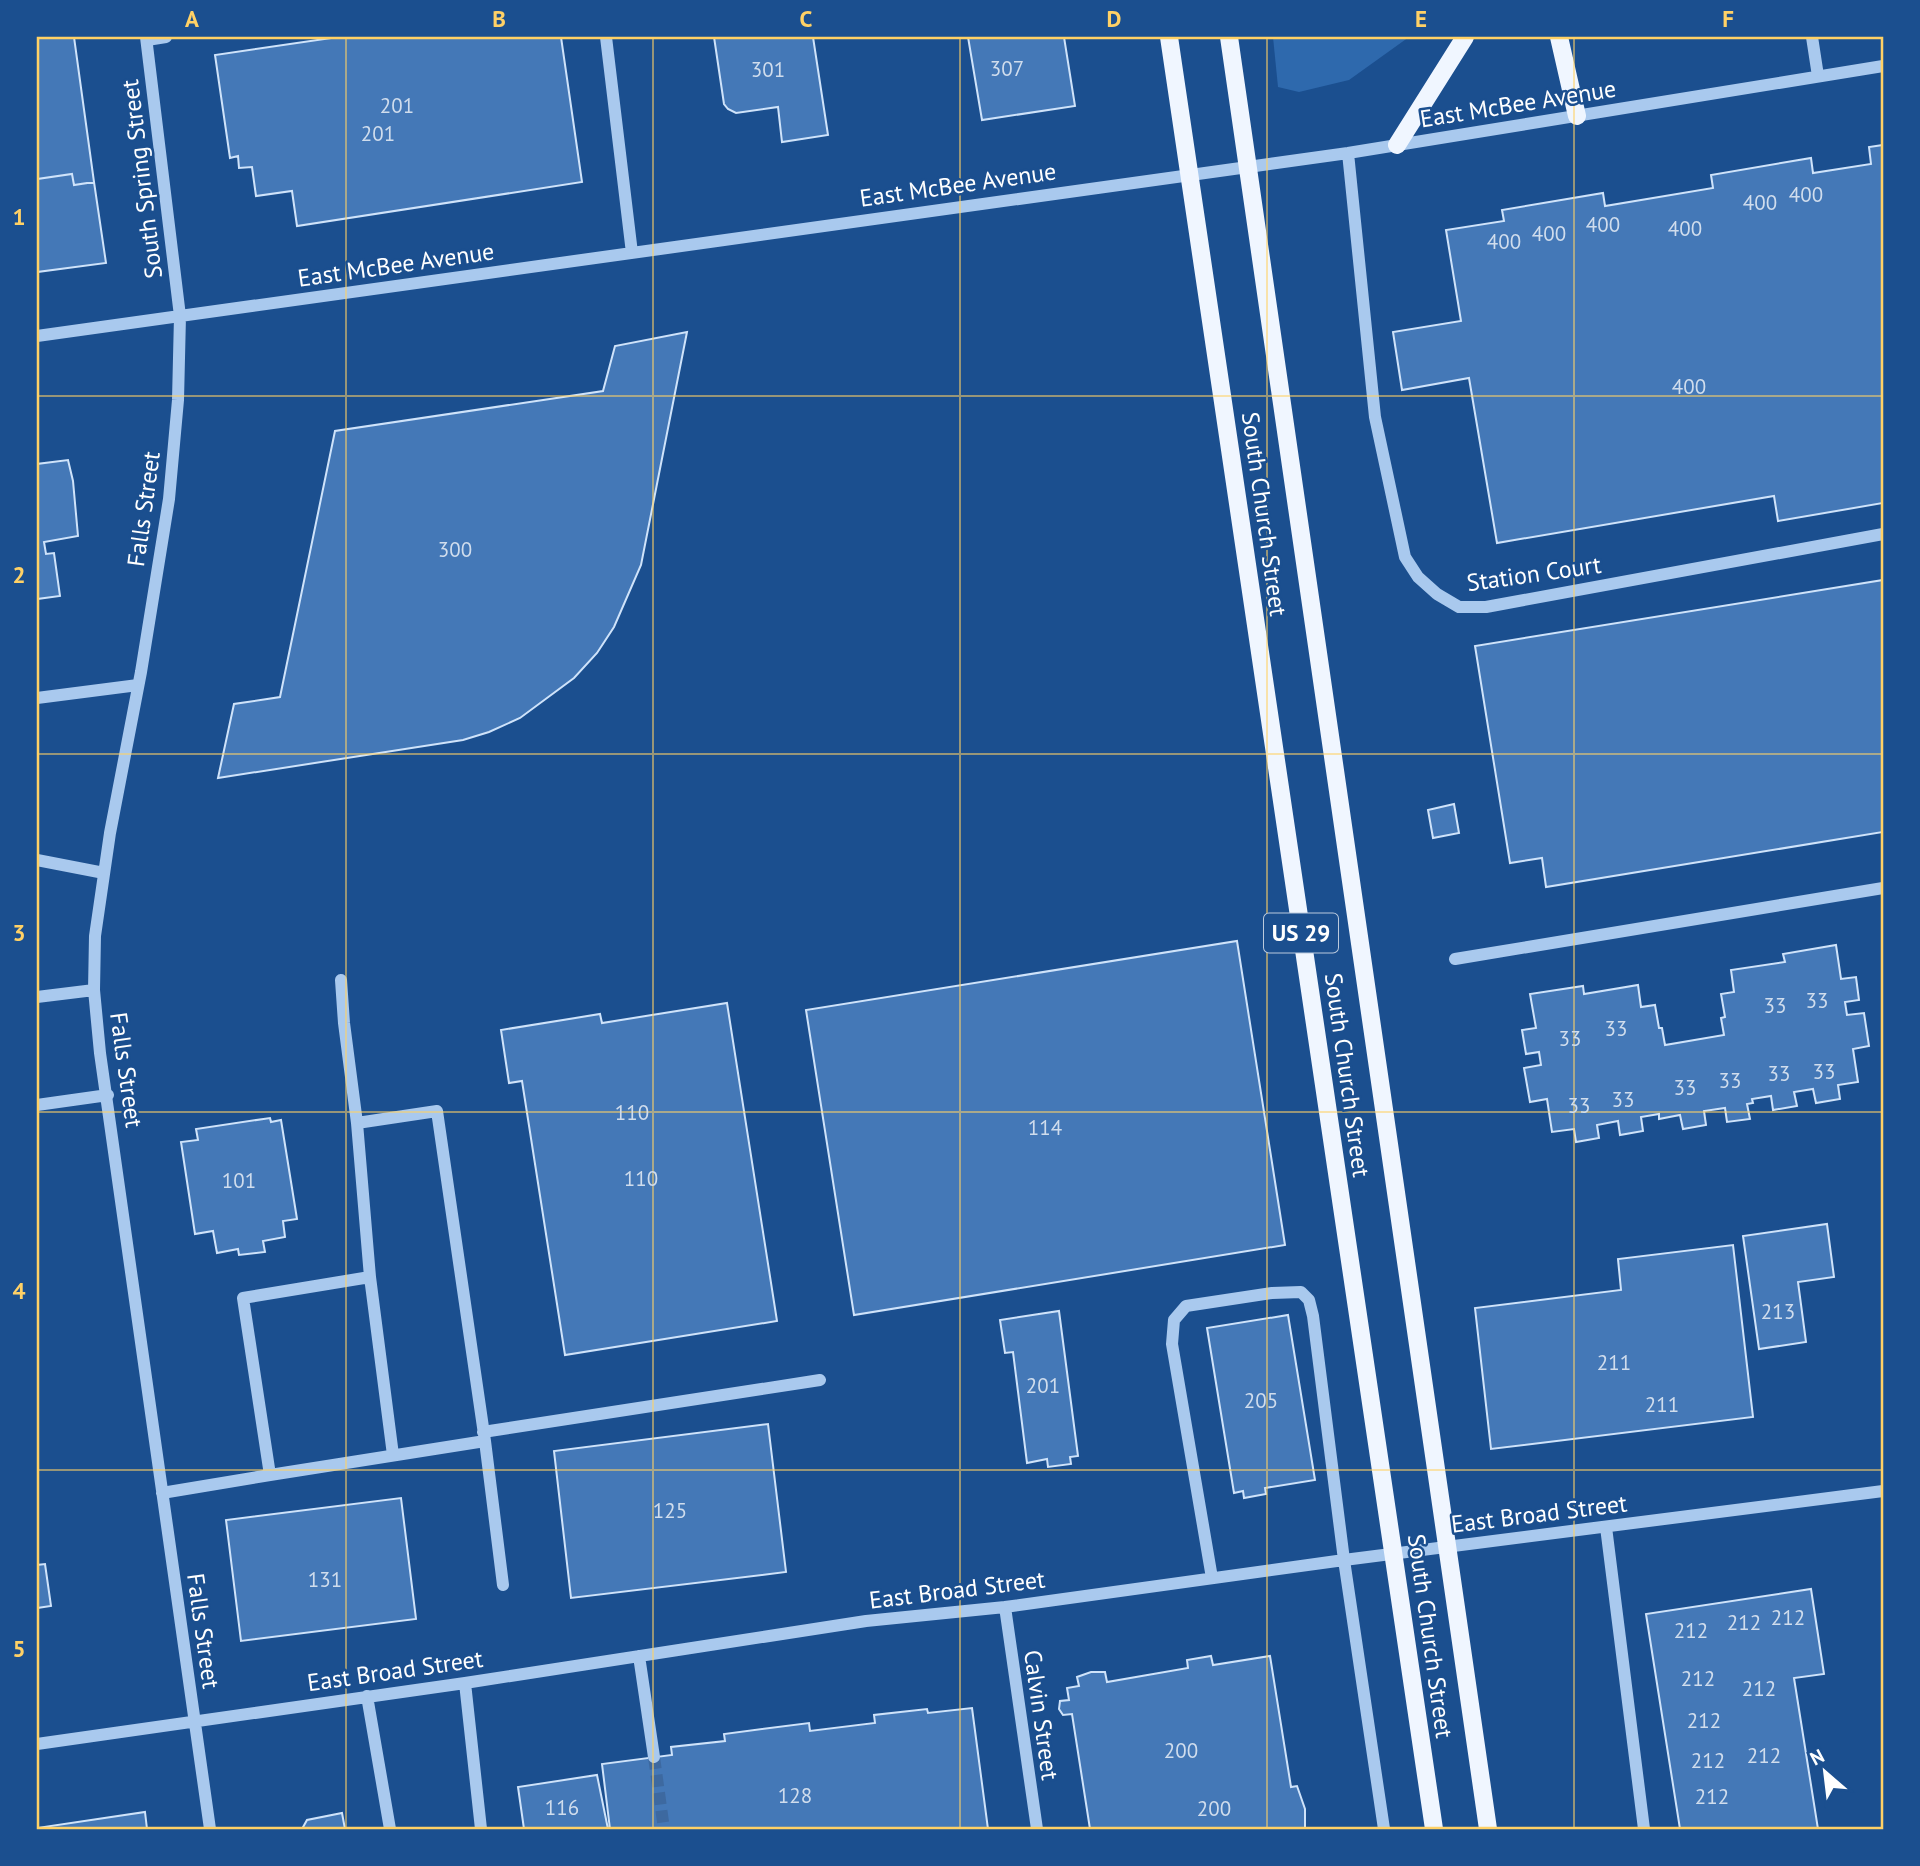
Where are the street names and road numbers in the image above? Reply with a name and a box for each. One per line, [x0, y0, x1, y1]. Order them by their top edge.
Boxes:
street label: East McBee Avenue [1418, 73, 1618, 134]
street label: South Spring Street [114, 78, 169, 280]
street label: East McBee Avenue [858, 155, 1058, 214]
street label: East McBee Avenue [296, 235, 496, 294]
street label: South Church Street [1235, 410, 1294, 618]
street label: Falls Street [120, 449, 167, 569]
street label: Station Court [1465, 549, 1603, 598]
road number: US 29 [1264, 914, 1338, 952]
street label: South Church Street [1318, 971, 1377, 1179]
street label: Falls Street [103, 1010, 150, 1130]
street label: East Broad Street [1449, 1487, 1629, 1540]
street label: South Church Street [1401, 1532, 1460, 1740]
street label: East Broad Street [867, 1563, 1047, 1616]
street label: Falls Street [180, 1571, 227, 1691]
street label: East Broad Street [305, 1643, 485, 1698]
street label: Calvin Street [1017, 1648, 1066, 1782]

